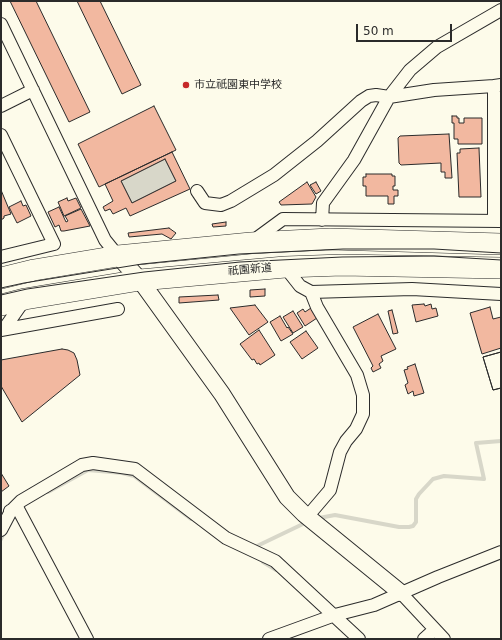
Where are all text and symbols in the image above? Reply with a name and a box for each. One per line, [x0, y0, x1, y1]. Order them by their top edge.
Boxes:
scale bar [358, 16, 454, 42]
text: 50 m [363, 24, 394, 38]
place label: 市立祇園東中学校 [194, 78, 282, 92]
marker: 市立祇園東中学校 [181, 80, 191, 90]
street label: 祇園新道 [228, 262, 272, 278]

